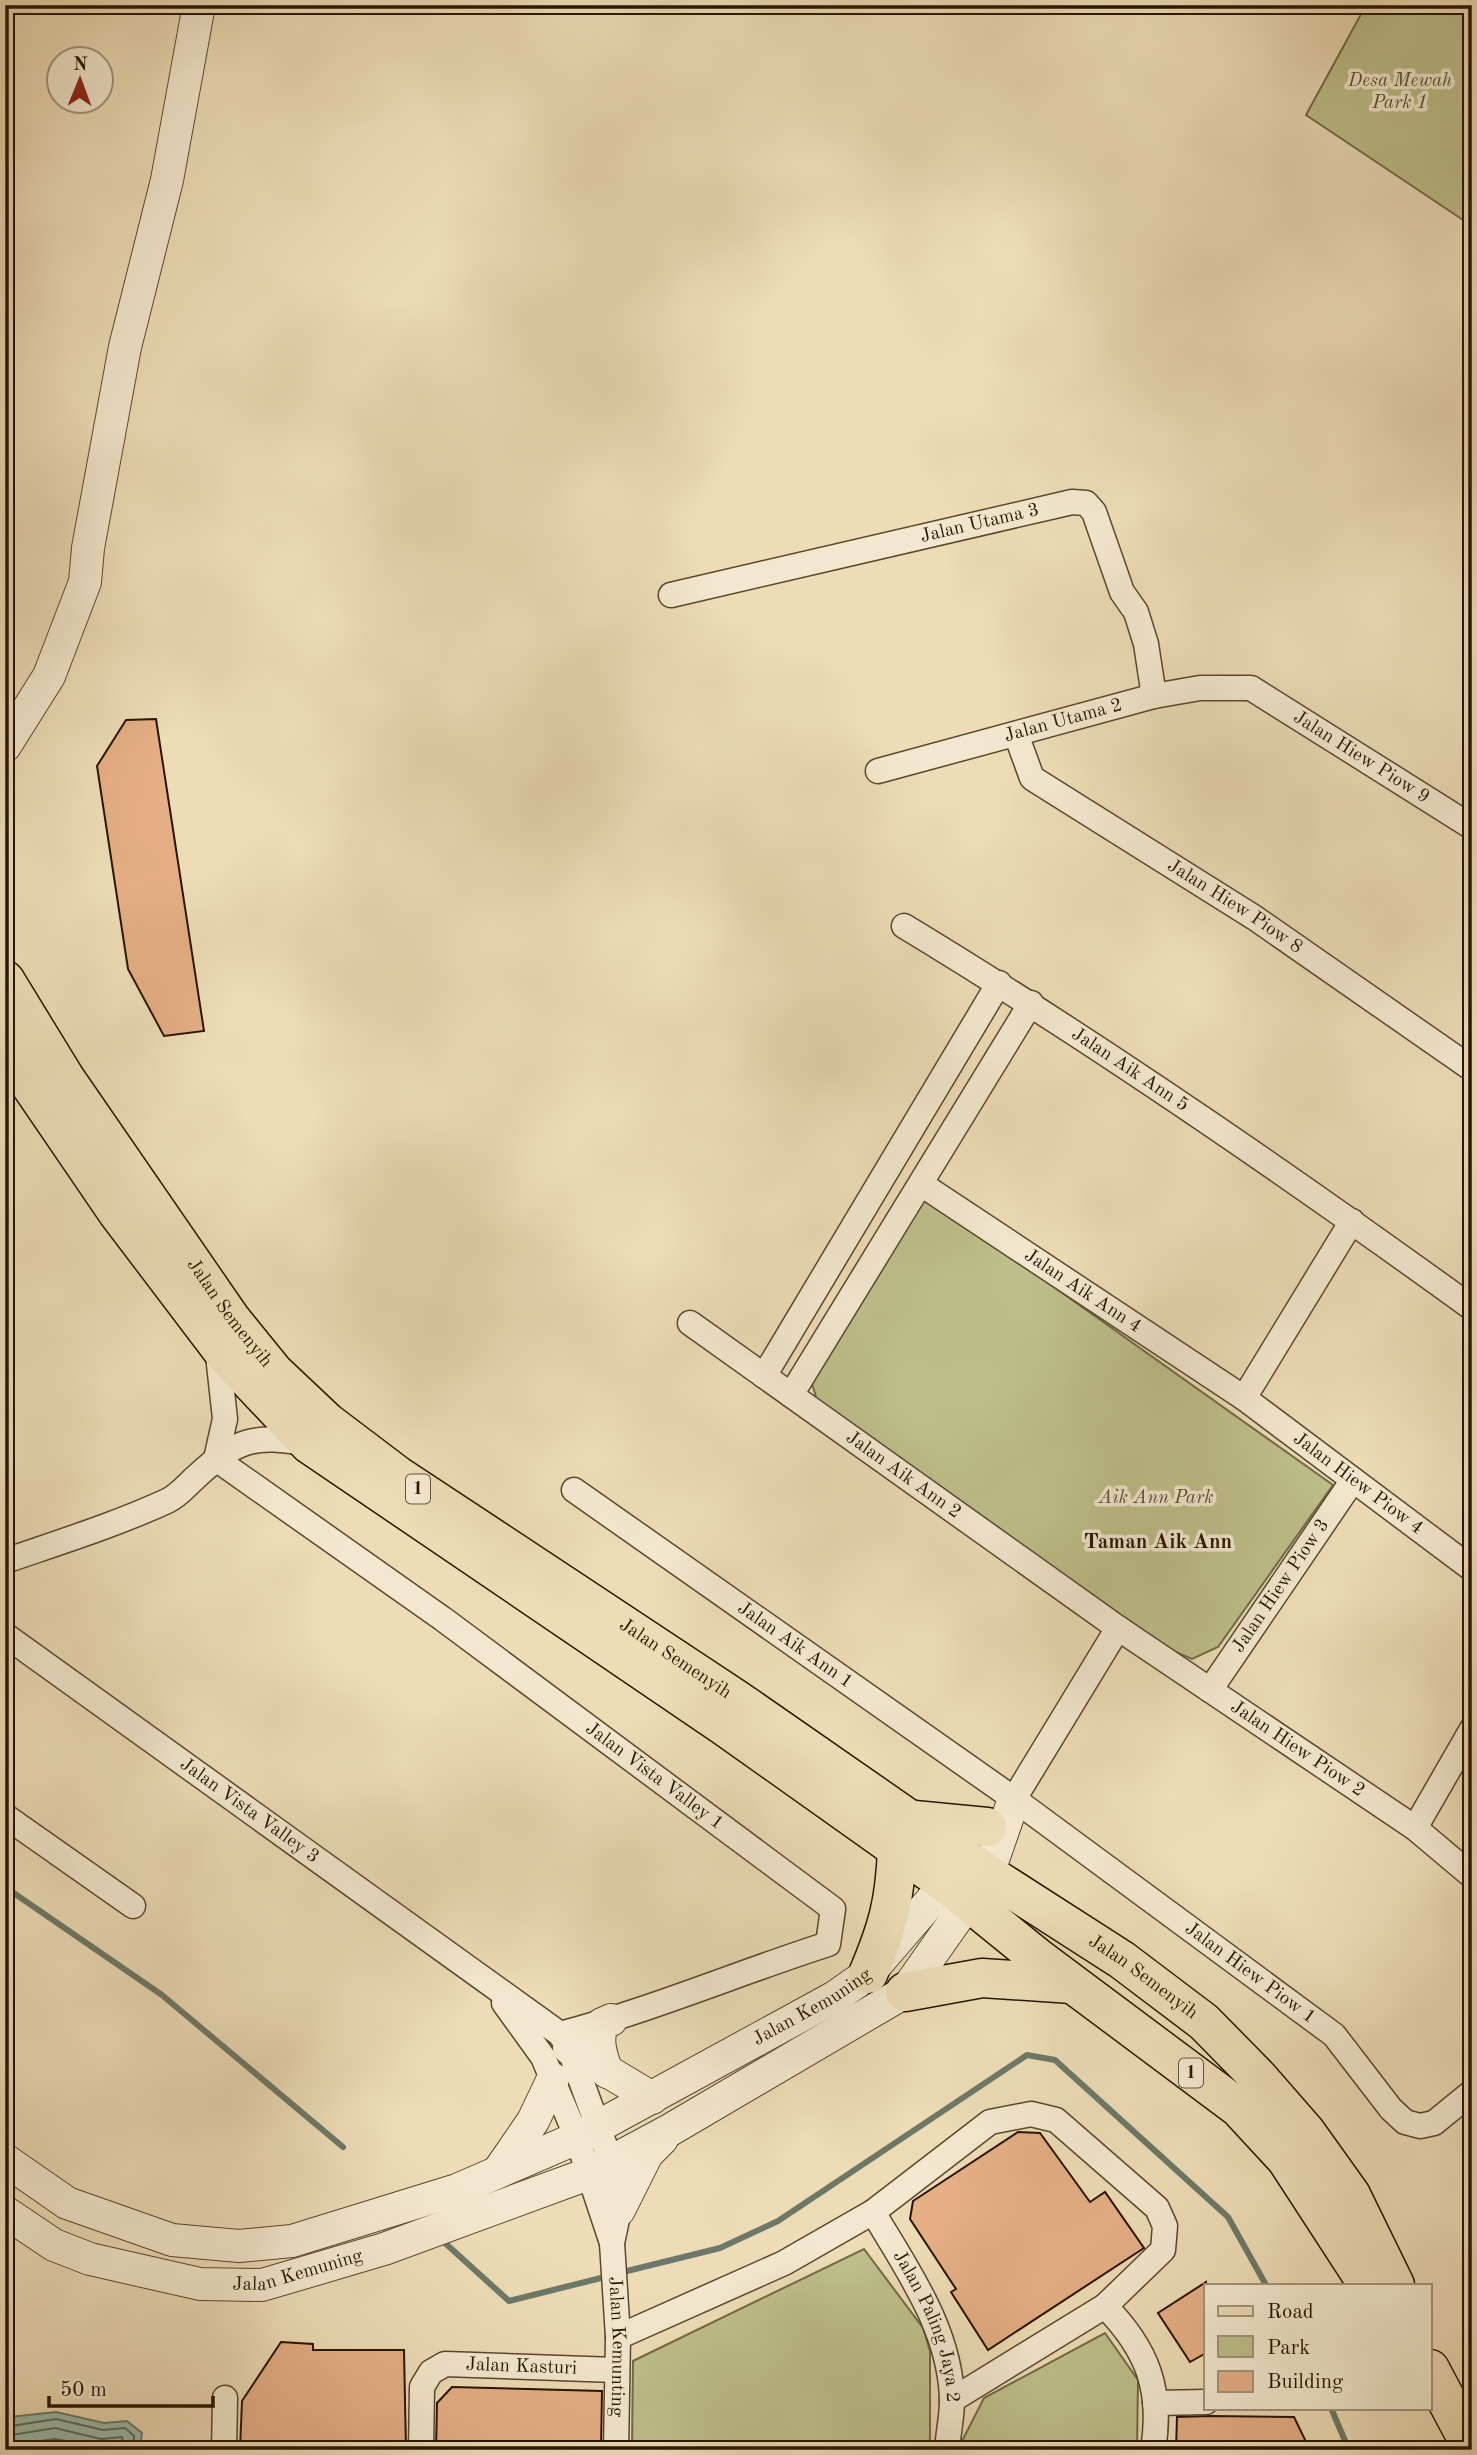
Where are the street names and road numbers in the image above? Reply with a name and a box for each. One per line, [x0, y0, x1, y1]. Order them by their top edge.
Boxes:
street label: Jalan Utama 3 [918, 500, 1041, 546]
street label: Jalan Utama 2 [1002, 696, 1124, 746]
street label: Jalan Hiew Piow 9 [1290, 708, 1433, 807]
street label: Jalan Hiew Piow 8 [1164, 856, 1306, 957]
street label: Jalan Aik Ann 5 [1068, 1024, 1192, 1115]
street label: Jalan Aik Ann 4 [1021, 1246, 1145, 1337]
street label: Jalan Semenyih [183, 1256, 276, 1371]
street label: Jalan Aik Ann 2 [842, 1428, 964, 1522]
street label: Jalan Hiew Piow 4 [1290, 1429, 1427, 1538]
road number: 1 [406, 1474, 430, 1504]
street label: Jalan Hiew Piow 3 [1229, 1516, 1333, 1656]
street label: Jalan Aik Ann 1 [734, 1598, 856, 1692]
street label: Jalan Semenyih [616, 1615, 735, 1703]
street label: Jalan Hiew Piow 2 [1227, 1697, 1368, 1801]
street label: Jalan Vista Valley 1 [582, 1719, 727, 1833]
street label: Jalan Vista Valley 3 [176, 1754, 322, 1867]
street label: Jalan Hiew Piow 1 [1181, 1919, 1319, 2027]
street label: Jalan Semenyih [1085, 1932, 1201, 2023]
street label: Jalan Kemuning [750, 1965, 876, 2049]
road number: 1 [1179, 2059, 1203, 2088]
street label: Jalan Kemuning [232, 2246, 366, 2295]
street label: Jalan Paling Jaya 2 [889, 2247, 962, 2403]
street label: Jalan Kemunting [605, 2276, 628, 2418]
street label: Jalan Kasturi [465, 2355, 577, 2378]

